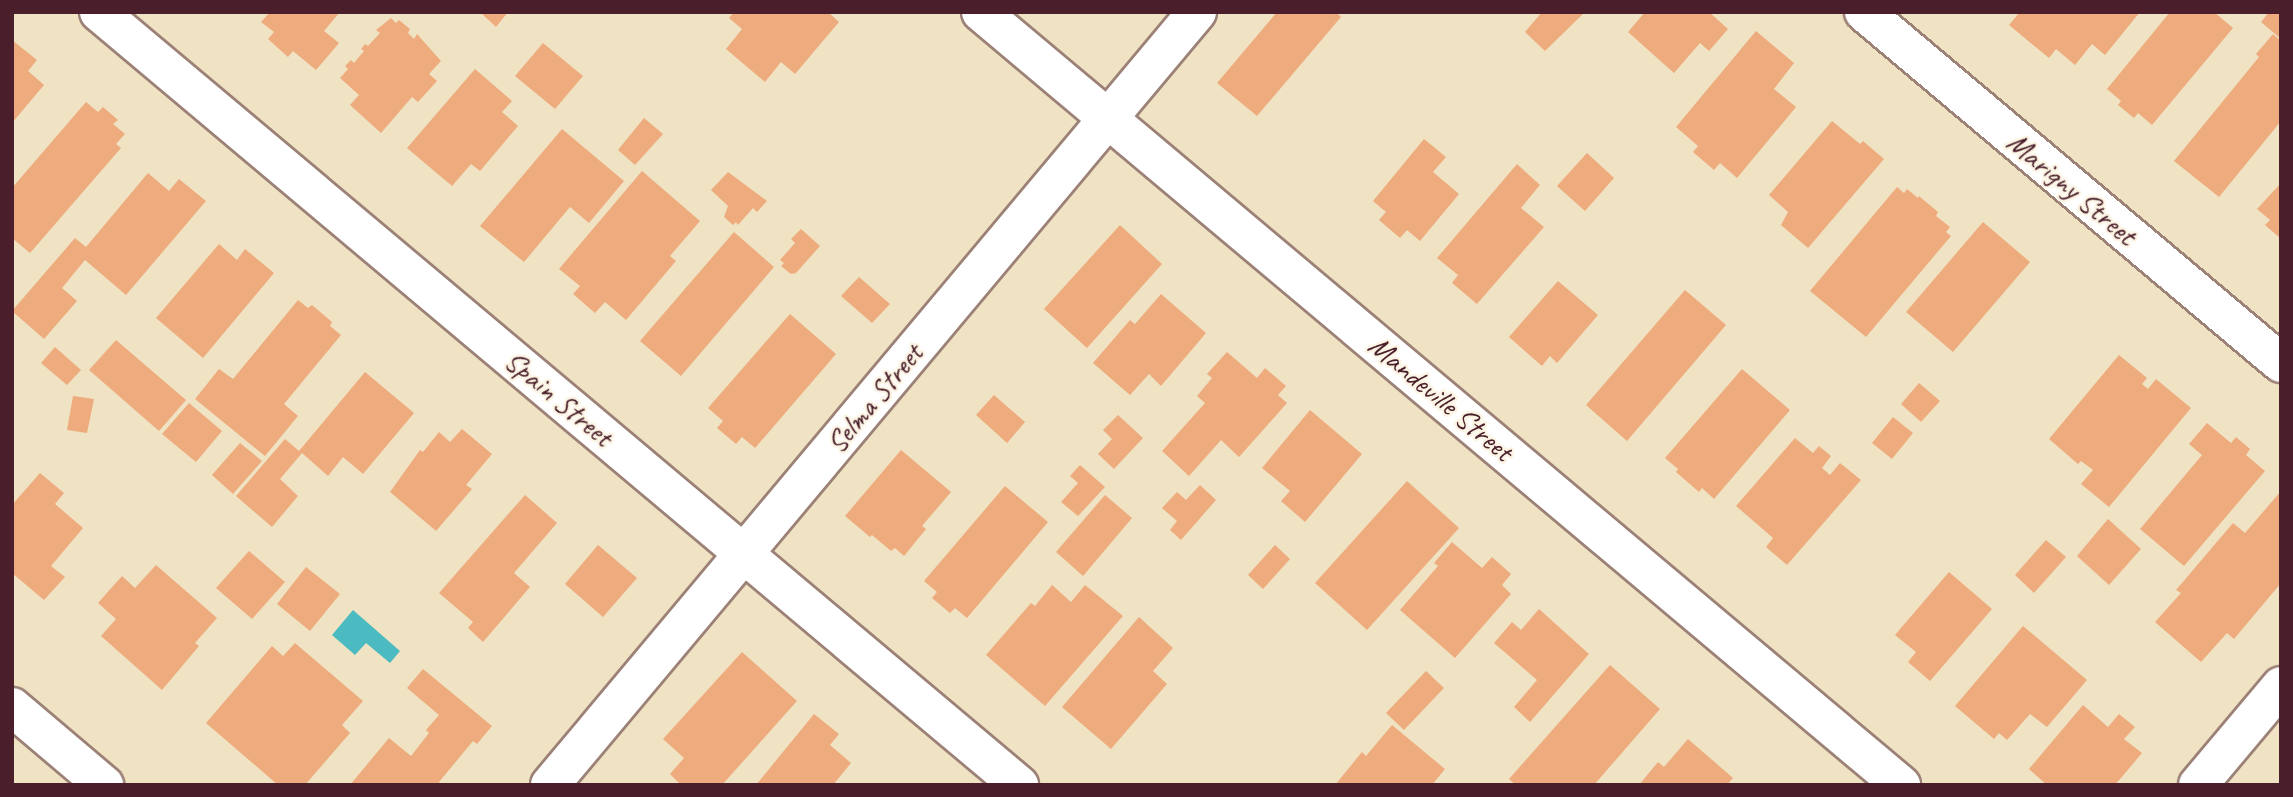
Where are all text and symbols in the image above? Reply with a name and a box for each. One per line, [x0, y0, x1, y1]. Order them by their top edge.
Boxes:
street label: Marigny Street [2000, 123, 2144, 253]
street label: Mandeville Street [1361, 327, 1521, 469]
street label: Selma Street [818, 336, 930, 460]
street label: Spain Street [497, 342, 621, 454]

